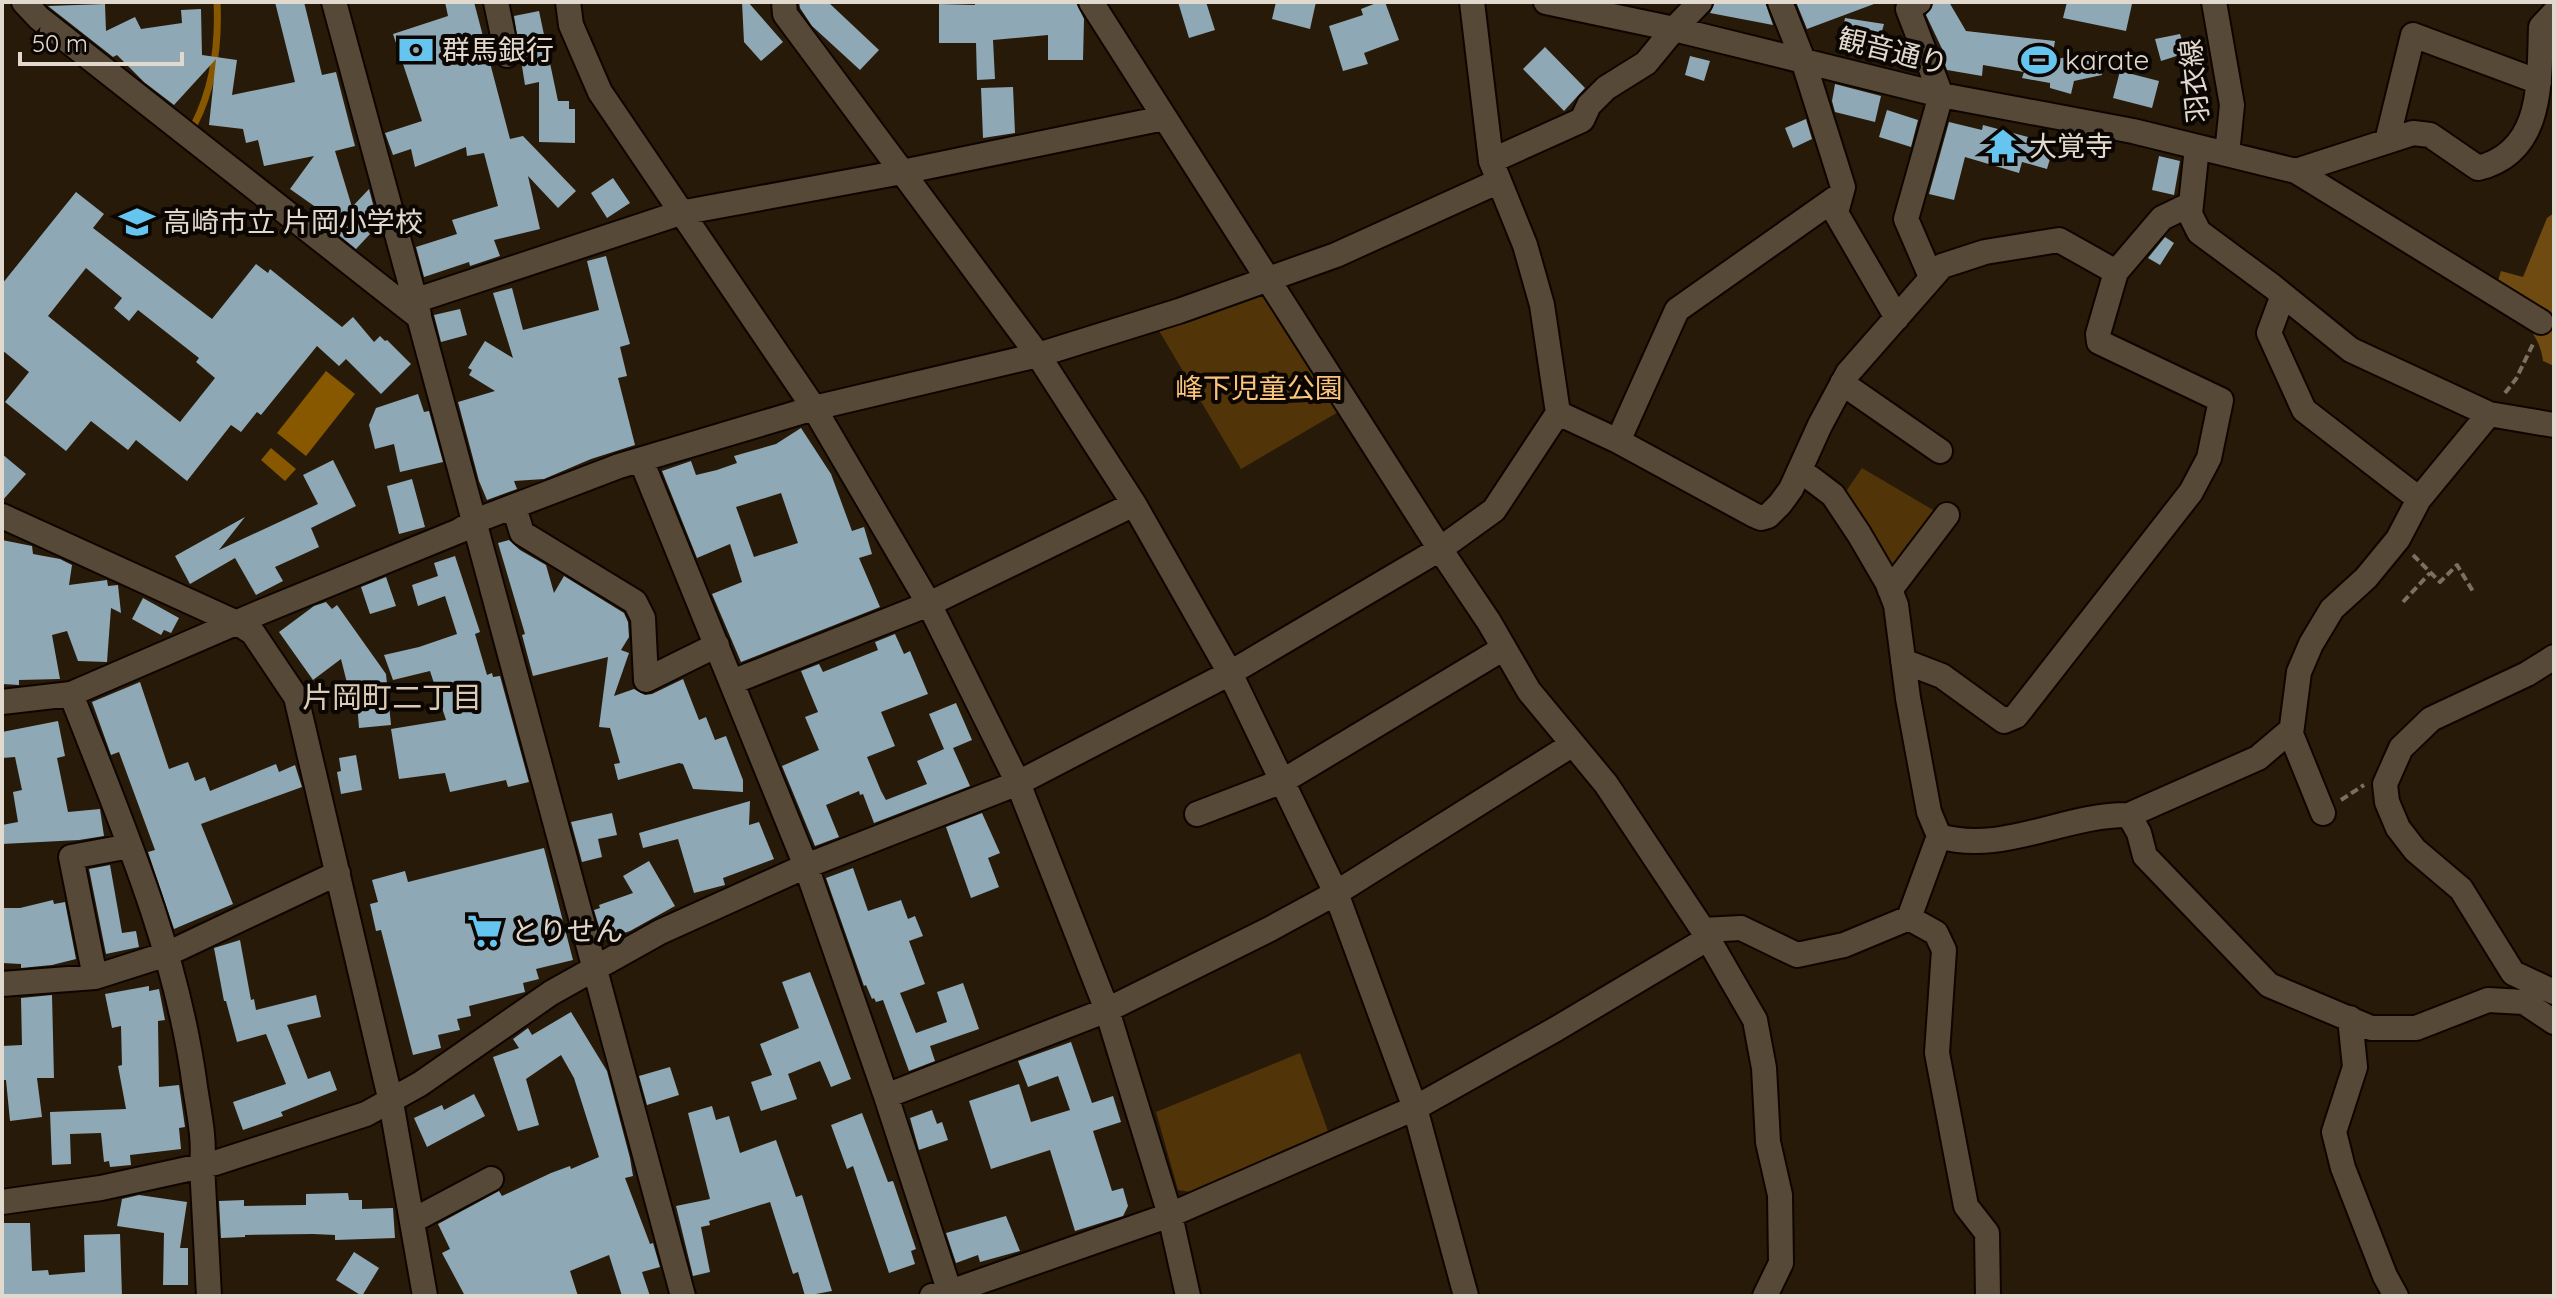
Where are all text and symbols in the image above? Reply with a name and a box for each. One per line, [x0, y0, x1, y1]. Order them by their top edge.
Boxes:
scale bar [20, 16, 182, 66]
street label: 観音通り [1835, 20, 1952, 81]
text: 50 m [32, 28, 88, 58]
bank icon: 群馬銀行 [397, 31, 435, 69]
place label: 群馬銀行 [442, 32, 554, 67]
street label: 羽衣線 [2172, 37, 2215, 125]
sports icon: karate [2020, 41, 2058, 79]
place label: karate [2065, 42, 2149, 77]
temple icon: 大覚寺 [1984, 127, 2022, 165]
place label: 大覚寺 [2029, 128, 2113, 163]
school or university icon: 高崎市立 片岡小学校 [118, 203, 156, 241]
place label: 高崎市立 片岡小学校 [163, 204, 423, 239]
park label: 峰下児童公園 [1175, 370, 1343, 405]
district label: 片岡町二丁目 [302, 678, 482, 716]
supermarket icon: とりせん [466, 912, 504, 950]
place label: とりせん [511, 913, 623, 948]

